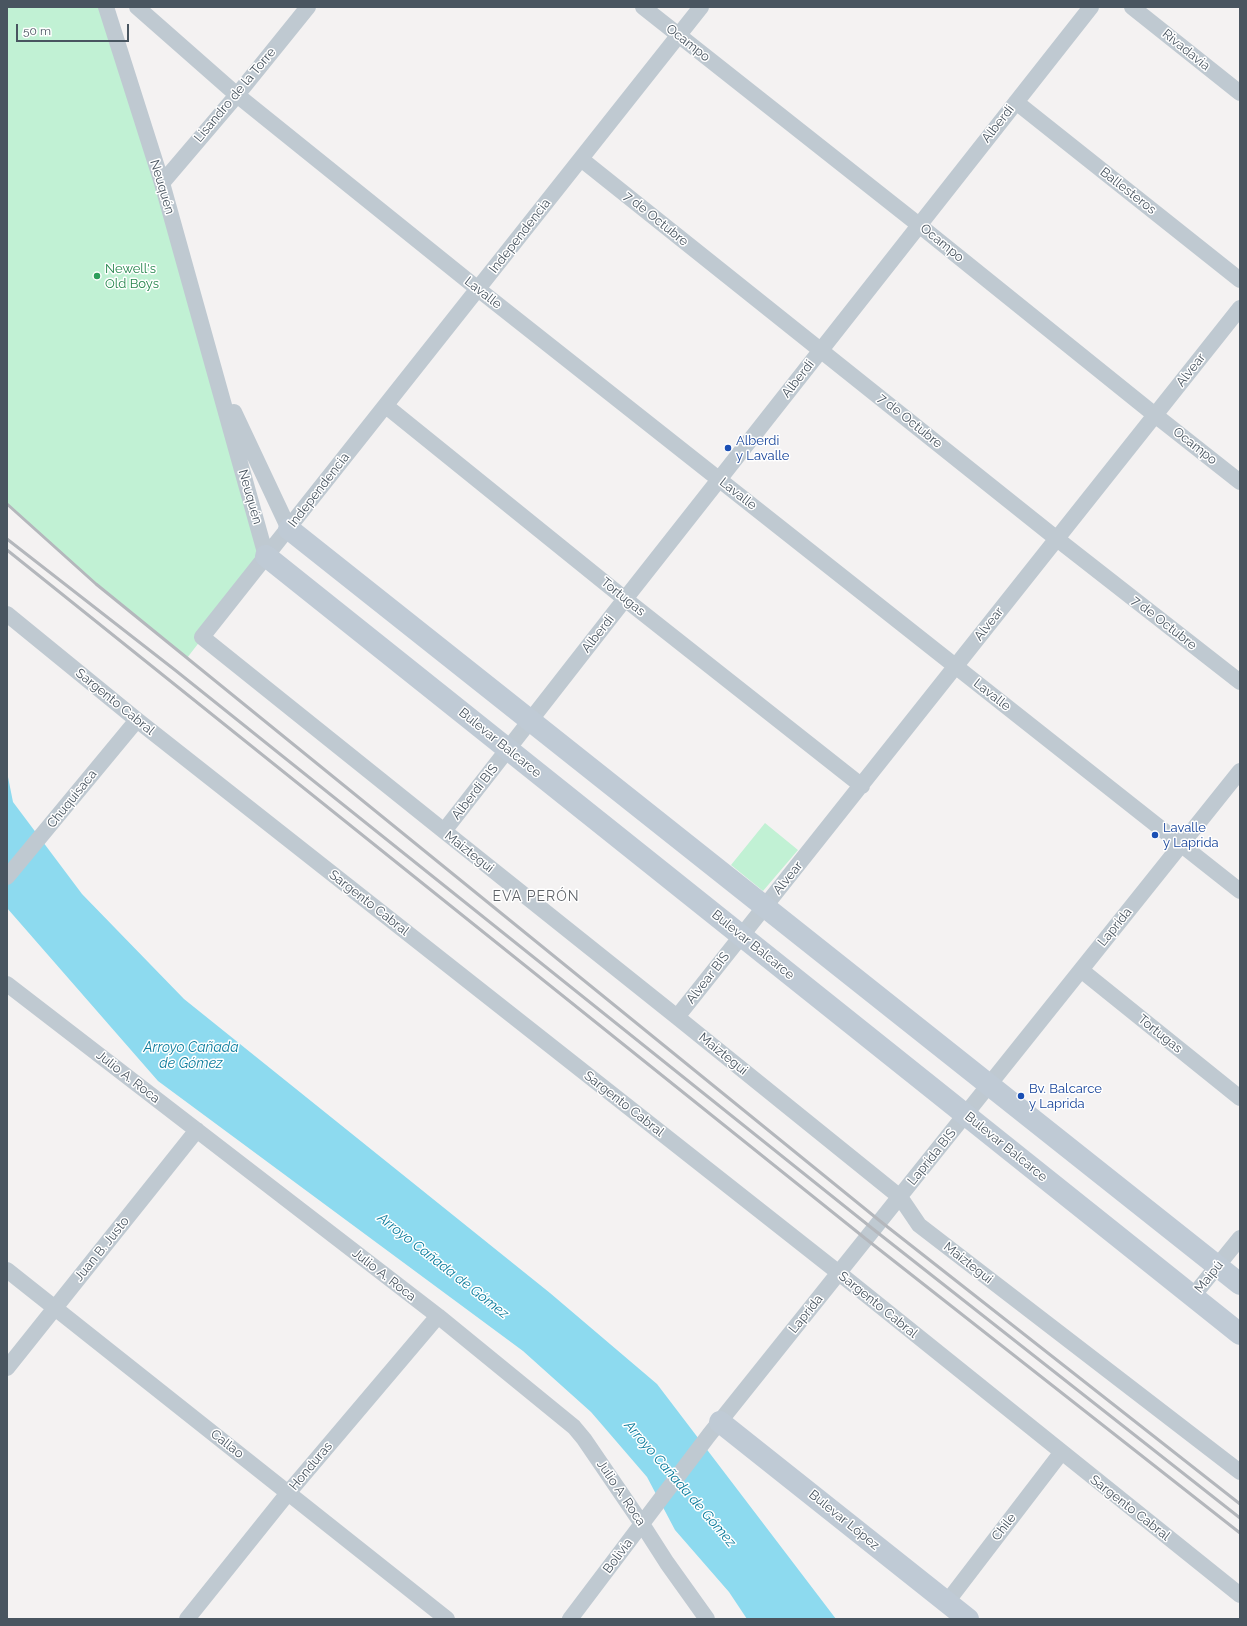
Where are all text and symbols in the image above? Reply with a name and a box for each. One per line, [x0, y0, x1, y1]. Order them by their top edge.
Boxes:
scale bar [18, 16, 131, 42]
street label: Ocampo [663, 21, 713, 65]
text: 50 m [23, 24, 51, 38]
street label: Rivadavia [1159, 26, 1213, 74]
street label: Lisandro de la Torre [191, 45, 279, 145]
street label: Alberdi [979, 102, 1017, 146]
street label: Neuquén [146, 158, 178, 216]
street label: Ballesteros [1097, 164, 1159, 218]
street label: 7 de Octubre [621, 188, 691, 250]
street label: Independencia [486, 196, 554, 276]
street label: Ocampo [917, 221, 967, 265]
place label: Newell's Old Boys [105, 261, 159, 292]
marker: Newell's Old Boys [92, 271, 102, 281]
street label: Lavalle [461, 274, 505, 312]
street label: Alvear [1173, 350, 1209, 390]
street label: Alberdi [779, 357, 817, 401]
street label: 7 de Octubre [875, 390, 945, 452]
street label: Ocampo [1170, 424, 1220, 468]
place label: Alberdi y Lavalle [736, 433, 789, 464]
marker: Alberdi y Lavalle [723, 443, 733, 453]
street label: Independencia [285, 450, 353, 530]
street label: Neuquén [235, 468, 265, 526]
street label: Lavalle [716, 475, 760, 513]
street label: Tortugas [598, 574, 648, 620]
street label: 7 de Octubre [1128, 593, 1200, 653]
street label: Alvear [971, 604, 1007, 644]
street label: Alberdi [579, 612, 617, 656]
street label: Sargento Cabral [72, 665, 158, 739]
street label: Lavalle [970, 676, 1014, 714]
street label: Bulevar Balcarce [456, 705, 544, 781]
street label: Alberdi BIS [448, 761, 502, 823]
street label: Chuquisaca [44, 767, 100, 831]
place label: Lavalle y Laprida [1163, 820, 1219, 851]
street label: Maiztegui [441, 828, 497, 876]
marker: Lavalle y Laprida [1150, 830, 1160, 840]
street label: Alvear [770, 858, 806, 898]
street label: Sargento Cabral [326, 867, 412, 939]
district label: EVA PERÓN [493, 889, 579, 905]
street label: Laprida [1095, 905, 1135, 949]
street label: Bulevar Balcarce [709, 907, 797, 983]
street label: Alvear BIS [683, 949, 733, 1007]
street label: Tortugas [1135, 1011, 1185, 1057]
street label: Maiztegui [696, 1030, 750, 1078]
water label: Arroyo Cañada de Gómez [143, 1040, 239, 1072]
street label: Julio A. Roca [93, 1047, 163, 1107]
street label: Sargento Cabral [581, 1068, 667, 1140]
place label: Bv. Balcarce y Laprida [1029, 1081, 1102, 1112]
marker: Bv. Balcarce y Laprida [1016, 1091, 1026, 1101]
street label: Bulevar Balcarce [962, 1109, 1050, 1185]
street label: Laprida BIS [904, 1126, 960, 1188]
water label: Arroyo Cañada de Gómez [374, 1210, 512, 1322]
street label: Juan B. Justo [71, 1214, 133, 1284]
street label: Maiztegui [940, 1239, 996, 1287]
street label: Julio A. Roca [349, 1245, 419, 1305]
street label: Maipú [1191, 1258, 1227, 1296]
street label: Sargento Cabral [835, 1268, 921, 1342]
street label: Laprida [786, 1292, 826, 1336]
water label: Arroyo Cañada de Gómez [621, 1417, 739, 1551]
street label: Callao [207, 1426, 247, 1462]
street label: Honduras [286, 1439, 336, 1493]
street label: Julio A. Roca [593, 1457, 649, 1529]
street label: Sargento Cabral [1087, 1472, 1173, 1544]
street label: Bulevar López [806, 1487, 882, 1553]
street label: Chile [988, 1510, 1020, 1544]
street label: Bolivia [600, 1535, 636, 1577]

